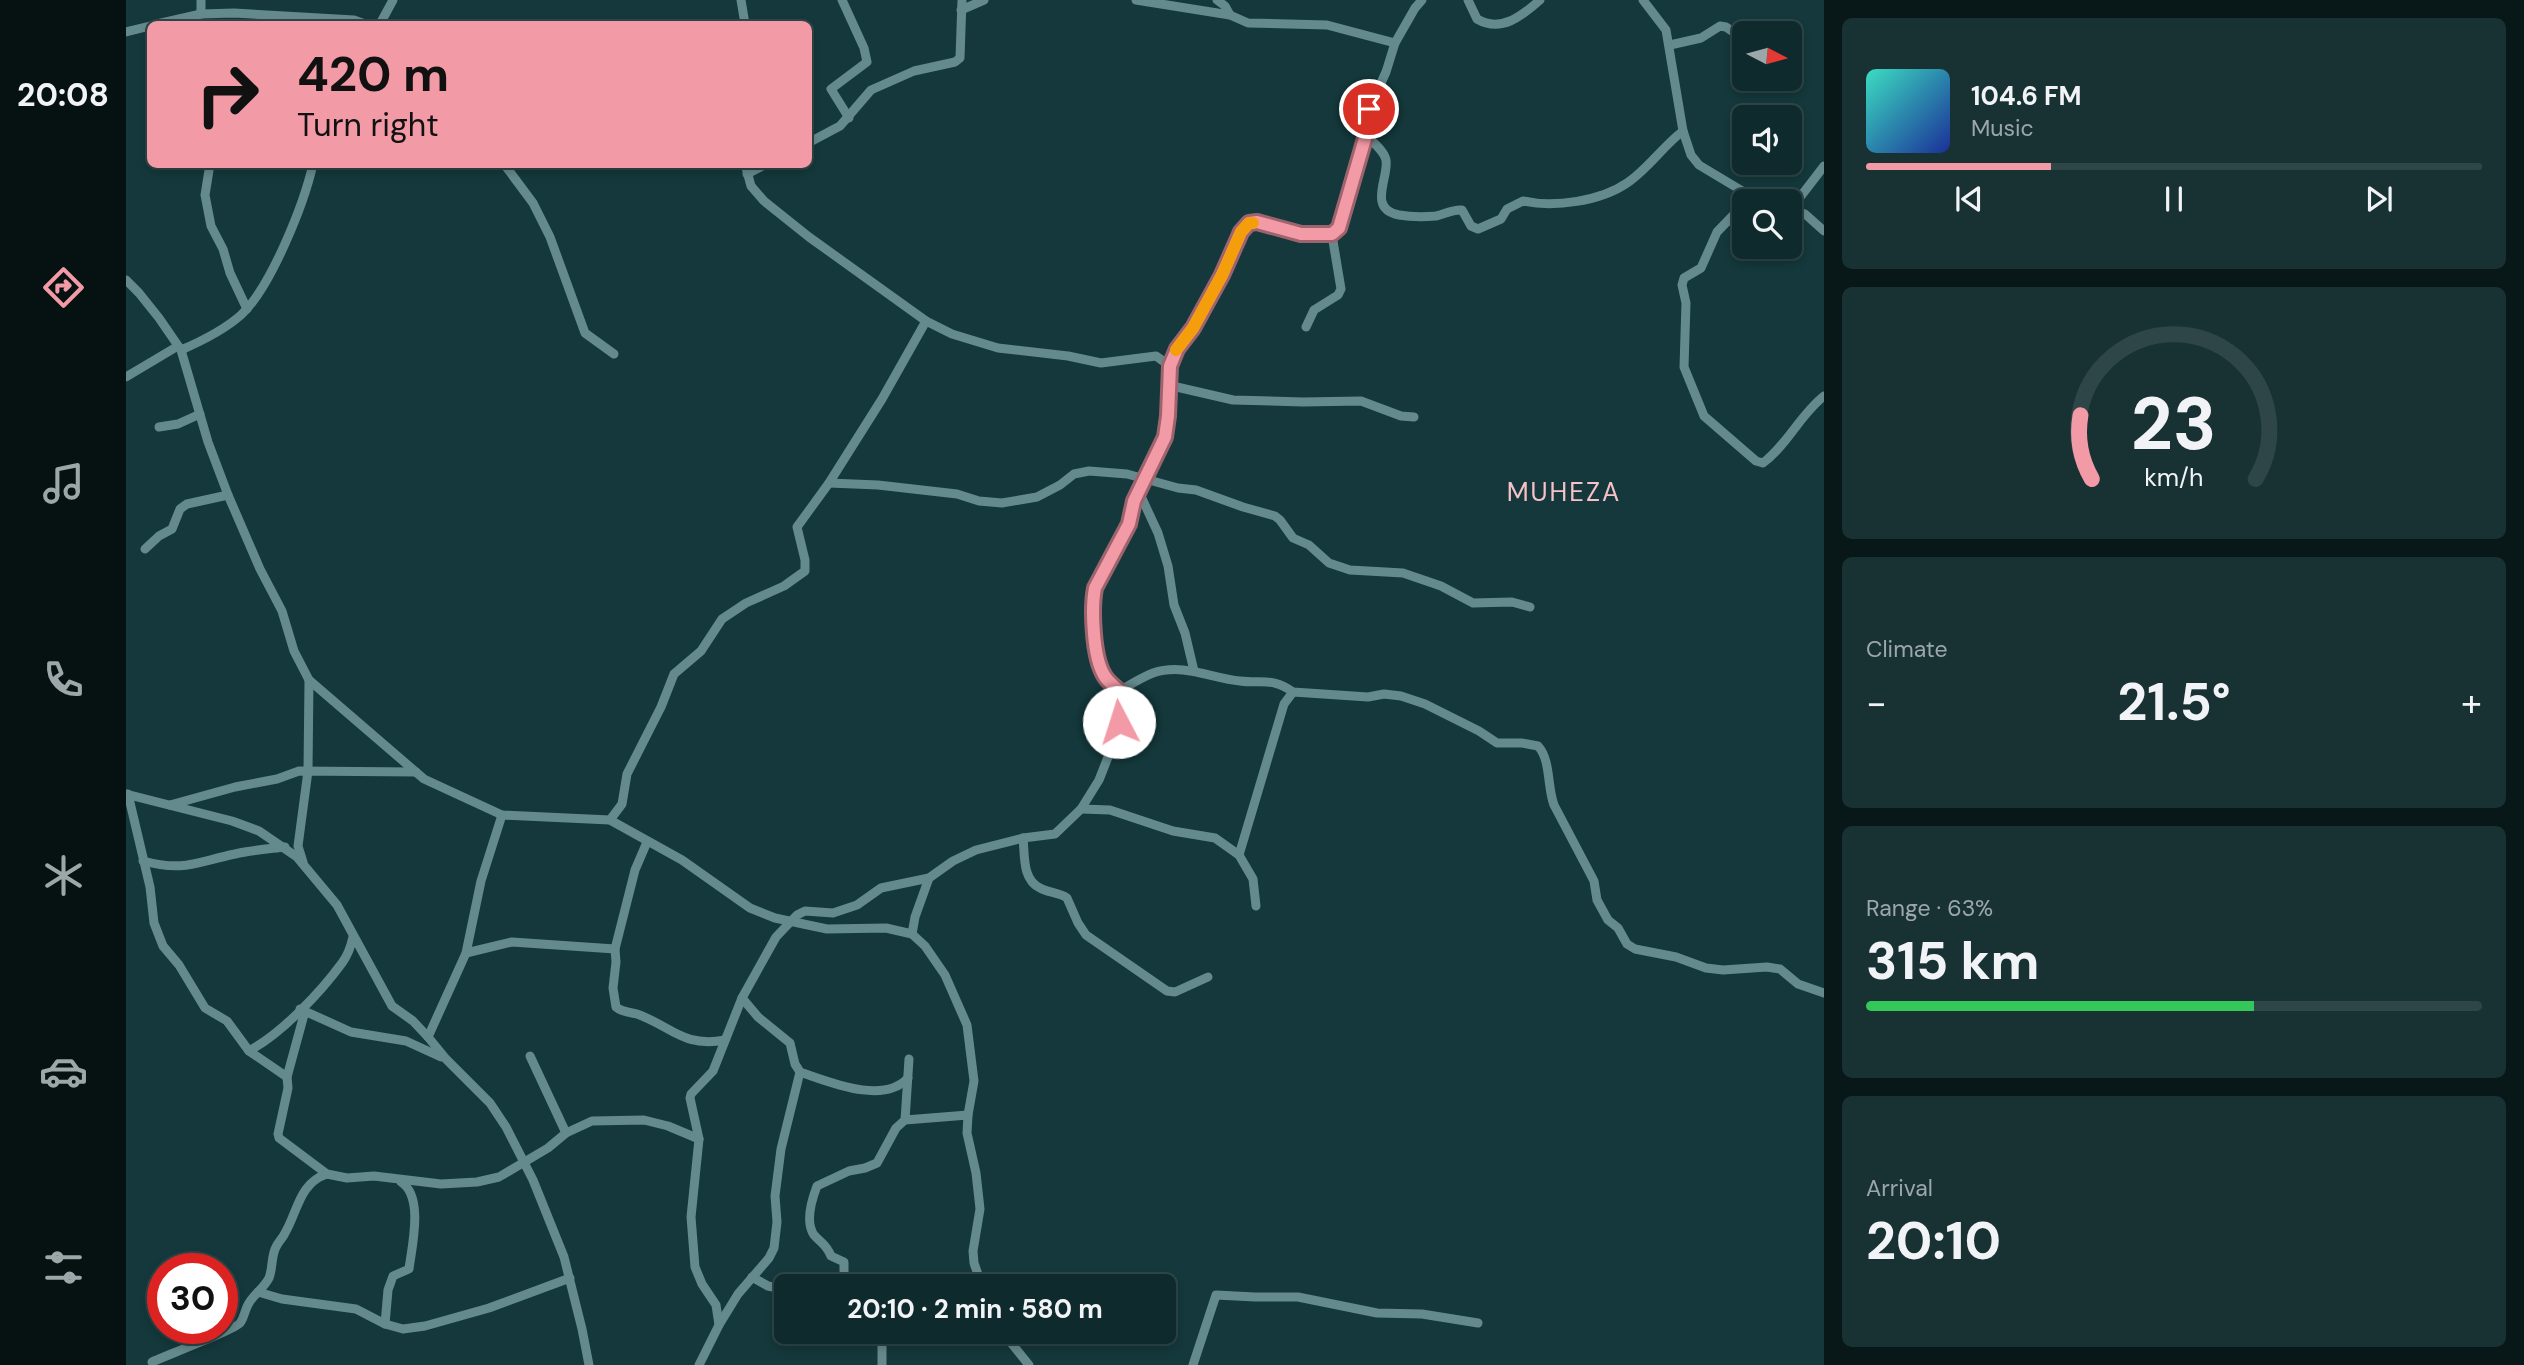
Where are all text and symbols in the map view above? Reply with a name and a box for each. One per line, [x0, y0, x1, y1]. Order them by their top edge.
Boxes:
north arrow [1732, 21, 1802, 91]
map controls [1732, 21, 1802, 259]
text: 420 m [297, 42, 449, 106]
icon: right [182, 49, 273, 140]
text: 20:08 [17, 74, 109, 116]
pin [1339, 79, 1399, 139]
text: 104.6 FM [1971, 79, 2082, 113]
icon: arrive [1350, 90, 1388, 128]
text: Turn right [297, 104, 439, 146]
button: sound [1732, 105, 1802, 175]
text: Music [1971, 113, 2034, 143]
icon: previous [1950, 180, 1988, 218]
icon: pause [2155, 180, 2193, 218]
icon: next [2360, 180, 2398, 218]
button: search [1732, 189, 1802, 259]
icon: directions [39, 263, 88, 312]
text: 23 [2131, 378, 2217, 473]
icon: music [39, 459, 88, 508]
text: km/h [2144, 461, 2204, 494]
district label: MUHEZA [1507, 475, 1621, 509]
text: Climate [1866, 634, 1948, 664]
icon: phone [39, 655, 88, 704]
text: 21.5° [2117, 668, 2231, 736]
text: − [1866, 678, 1887, 728]
text: + [2461, 678, 2482, 728]
position arrow [1082, 685, 1156, 759]
icon: climate [39, 851, 88, 900]
text: Range · 63% [1866, 893, 1993, 923]
text: 315 km [1866, 927, 2039, 995]
icon: car [39, 1047, 88, 1096]
text: Arrival [1866, 1173, 1933, 1203]
text: 20:10 [1866, 1207, 2001, 1275]
icon: filters [39, 1243, 88, 1292]
speed limit sign: 30 [147, 1253, 238, 1344]
text: 20:10 · 2 min · 580 m [847, 1292, 1103, 1326]

